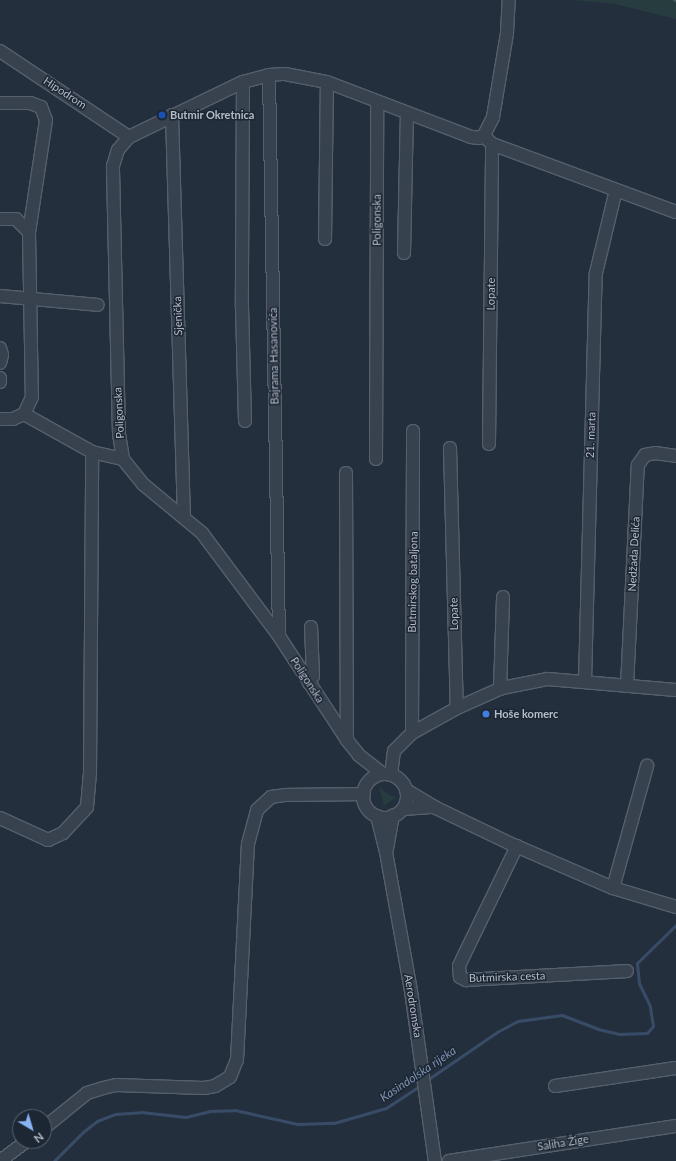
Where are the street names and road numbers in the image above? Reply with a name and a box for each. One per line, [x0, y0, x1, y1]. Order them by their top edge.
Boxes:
street label: Hipodrom [41, 74, 89, 112]
street label: Poligonska [370, 194, 384, 246]
street label: Lopate [484, 278, 498, 310]
street label: Sjenička [171, 296, 185, 336]
street label: Bajrama Hasanovića [267, 307, 281, 405]
street label: Poligonska [111, 387, 127, 439]
street label: 21. marta [584, 412, 598, 458]
street label: Nedžada Delića [625, 516, 643, 592]
street label: Butmirskog bataljona [406, 531, 420, 633]
street label: Lopate [447, 598, 461, 630]
street label: Poligonska [287, 655, 327, 705]
street label: Butmirska cesta [469, 969, 545, 985]
street label: Aerodromska [401, 973, 425, 1039]
street label: Saliha Žige [536, 1132, 590, 1154]

